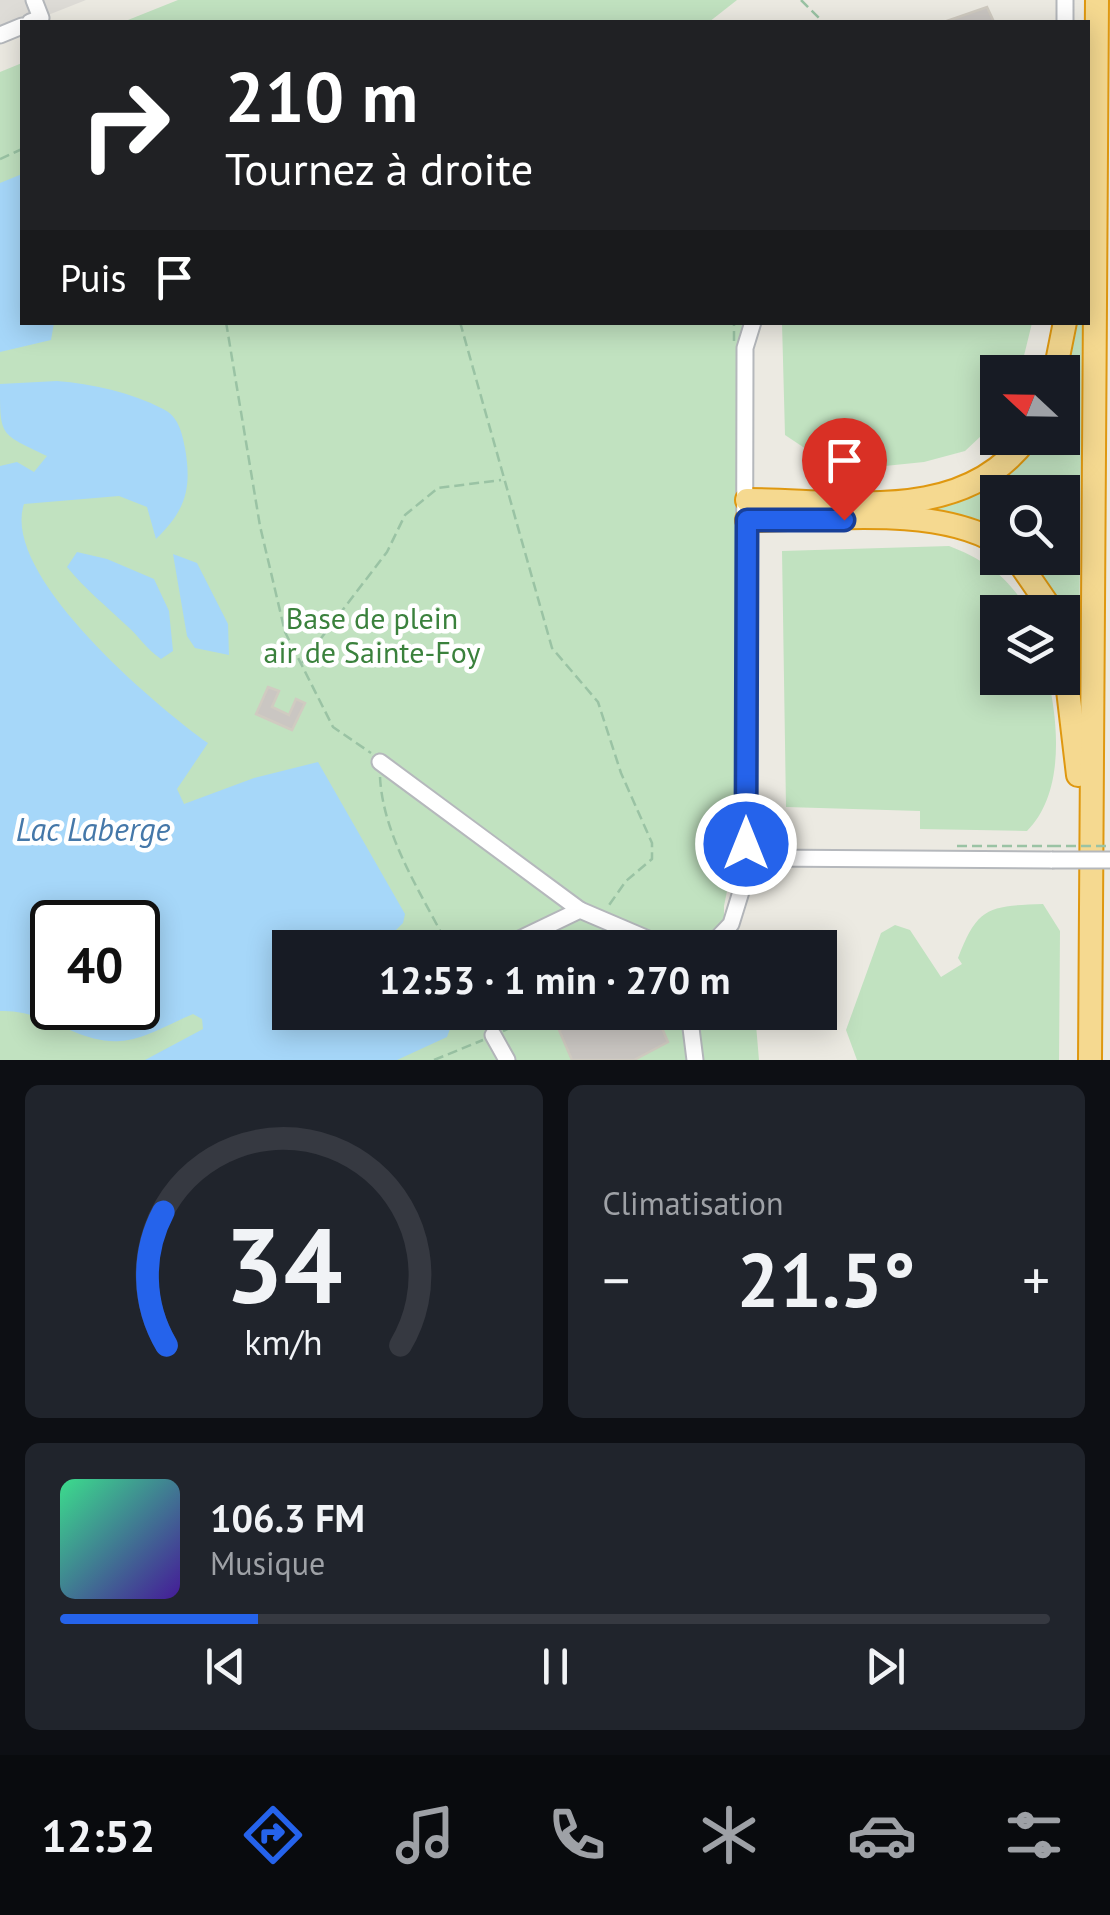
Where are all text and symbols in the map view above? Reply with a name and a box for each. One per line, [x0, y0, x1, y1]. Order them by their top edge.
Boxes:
text: 210 m [225, 51, 418, 141]
icon: right [60, 60, 190, 190]
text: Tournez à droite [225, 139, 533, 197]
icon: arrive [147, 250, 202, 305]
text: Puis [60, 253, 127, 302]
north arrow [980, 355, 1080, 455]
map controls [980, 355, 1080, 695]
pin [802, 418, 887, 521]
icon: arrive [817, 433, 872, 488]
button: search [980, 475, 1080, 575]
button: layers [980, 595, 1080, 695]
park label: Base de plein air de Sainte-Foy [264, 598, 480, 671]
position arrow [694, 792, 798, 896]
water label: Lac Laberge [16, 808, 170, 850]
speed limit sign: 40 [30, 900, 160, 1030]
text: 12:53 · 1 min · 270 m [379, 955, 730, 1004]
text: Climatisation [603, 1182, 783, 1224]
text: 34 [225, 1197, 343, 1332]
text: 21.5° [737, 1231, 916, 1328]
text: − [603, 1244, 630, 1315]
text: + [1022, 1244, 1050, 1315]
text: km/h [245, 1319, 323, 1365]
text: 106.3 FM [210, 1493, 365, 1542]
text: Musique [210, 1542, 325, 1584]
icon: previous [198, 1639, 253, 1694]
icon: pause [528, 1639, 583, 1694]
icon: next [858, 1639, 913, 1694]
icon: directions [238, 1800, 308, 1870]
icon: music [390, 1800, 460, 1870]
icon: phone [542, 1800, 612, 1870]
icon: climate [694, 1800, 764, 1870]
icon: car [847, 1800, 917, 1870]
icon: filters [999, 1800, 1069, 1870]
text: 12:52 [41, 1806, 155, 1864]

